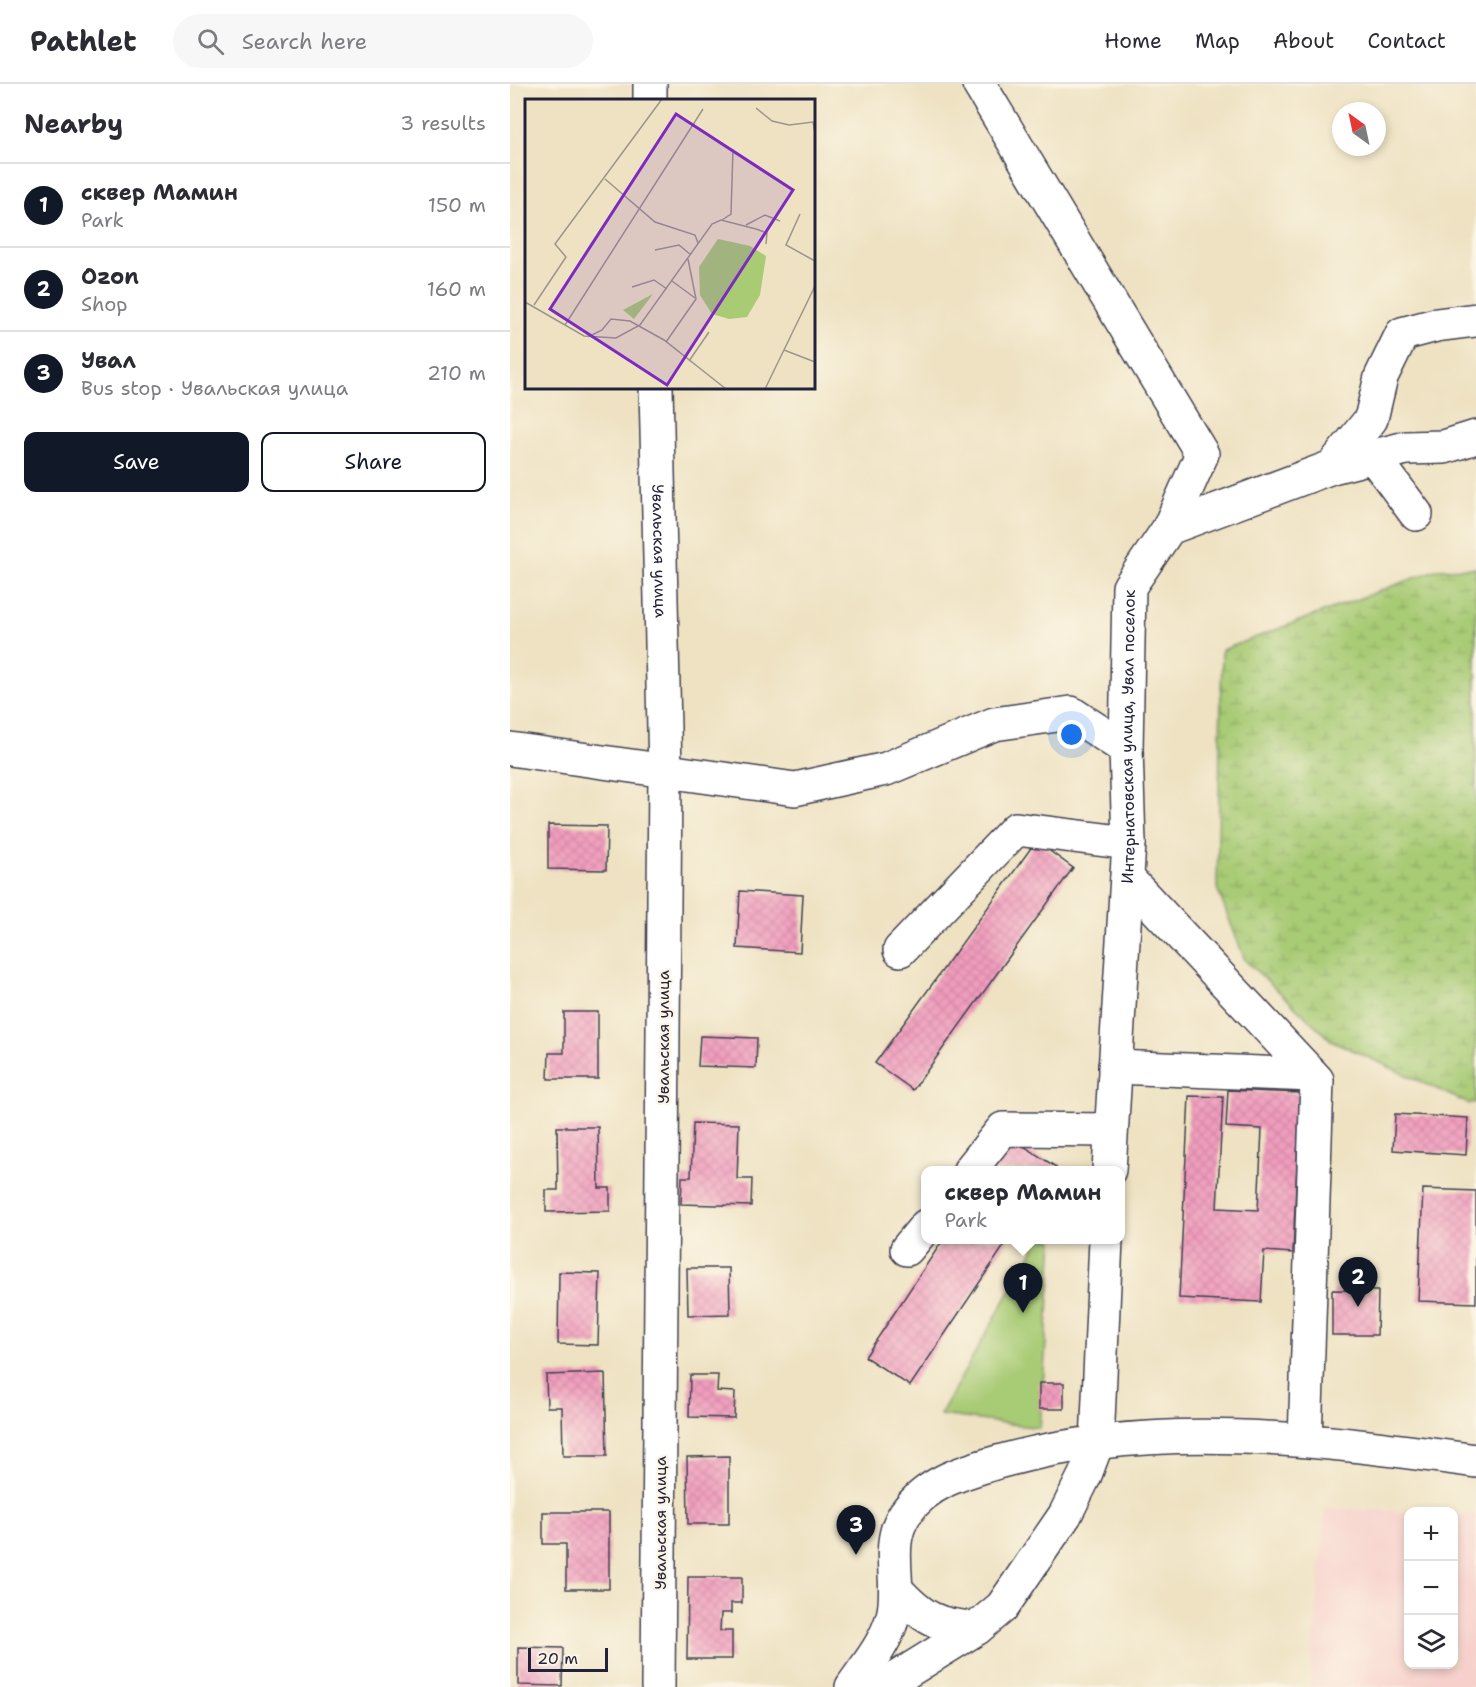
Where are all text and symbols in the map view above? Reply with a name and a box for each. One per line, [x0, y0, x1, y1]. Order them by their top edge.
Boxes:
search box [173, 14, 593, 68]
text: Pathlet [30, 22, 137, 60]
icon: search [194, 25, 227, 58]
text: Search here [242, 27, 367, 56]
text: Home [1104, 27, 1162, 55]
text: Map [1195, 27, 1240, 55]
text: About [1273, 27, 1334, 55]
text: Contact [1367, 27, 1446, 55]
inset map [525, 99, 814, 388]
north arrow [1332, 102, 1386, 156]
text: Nearby [24, 106, 123, 141]
text: 3 results [400, 110, 486, 136]
text: сквер Мамин [81, 178, 238, 207]
text: 1 [39, 192, 48, 218]
text: 150 m [428, 192, 486, 218]
text: Park [81, 207, 124, 233]
text: Ozon [81, 262, 139, 291]
text: 2 [37, 276, 51, 302]
text: 160 m [427, 276, 486, 302]
text: Shop [81, 291, 128, 317]
text: Увал [81, 346, 136, 375]
text: 3 [37, 360, 51, 386]
text: 210 m [427, 360, 486, 386]
text: Bus stop · Увальская улица [81, 375, 348, 401]
button: Save [24, 432, 249, 492]
button: Share [261, 432, 486, 492]
street label: Увальская улица [647, 484, 671, 618]
street label: Интернатовская улица, Увал поселок [1116, 589, 1140, 884]
your location [1057, 720, 1086, 749]
street label: Увальская улица [653, 970, 674, 1104]
popup [921, 1166, 1125, 1244]
text: сквер Мамин [944, 1178, 1102, 1207]
text: Park [944, 1207, 987, 1233]
pin: 2 [1338, 1258, 1378, 1307]
pin: 1 [1004, 1264, 1042, 1313]
street label: Увальская улица [650, 1456, 671, 1590]
pin: 3 [836, 1506, 876, 1555]
map controls [1404, 1507, 1458, 1669]
button: + [1404, 1507, 1458, 1561]
button: − [1404, 1561, 1458, 1615]
button: layers [1404, 1615, 1458, 1669]
scale bar [528, 1645, 608, 1672]
text: 20 m [537, 1648, 578, 1669]

